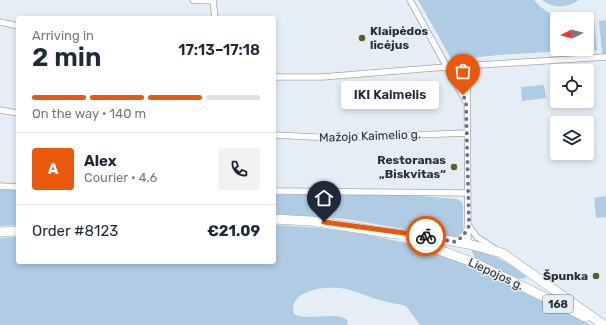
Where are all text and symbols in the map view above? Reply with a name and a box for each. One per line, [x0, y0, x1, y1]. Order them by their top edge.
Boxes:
north arrow [550, 12, 594, 56]
map controls [550, 12, 594, 160]
place label: Klaipėdos licėjus [370, 24, 429, 52]
text: Arriving in [32, 28, 94, 43]
marker: Klaipėdos licėjus [357, 33, 367, 43]
text: 17:13–17:18 [178, 41, 260, 59]
text: 2 min [32, 42, 101, 73]
pin [446, 54, 480, 95]
icon: bag [452, 60, 474, 82]
button: locate [550, 64, 594, 108]
callout: IKI Kaimelis [341, 81, 439, 109]
text: IKI Kaimelis [354, 87, 426, 102]
text: On the way · 140 m [32, 106, 146, 121]
button: layers [550, 116, 594, 160]
street label: Mažojo Kaimelio g. [319, 127, 421, 145]
button: phone [218, 148, 260, 190]
text: Alex [84, 152, 117, 170]
place label: Restoranas „Biskvitas“ [377, 153, 446, 181]
text: A [48, 160, 58, 178]
marker: Restoranas „Biskvitas“ [449, 162, 459, 172]
text: Courier · 4.6 [84, 170, 157, 185]
pin [307, 181, 341, 222]
icon: home [313, 187, 335, 209]
courier [406, 216, 446, 256]
text: Order #8123 [32, 222, 118, 240]
text: €21.09 [207, 222, 260, 240]
icon: bike [415, 225, 437, 247]
street label: Liepojos g. [466, 255, 526, 293]
place label: Špunka [543, 269, 588, 283]
marker: Špunka [591, 271, 601, 281]
road number: 168 [543, 295, 573, 313]

